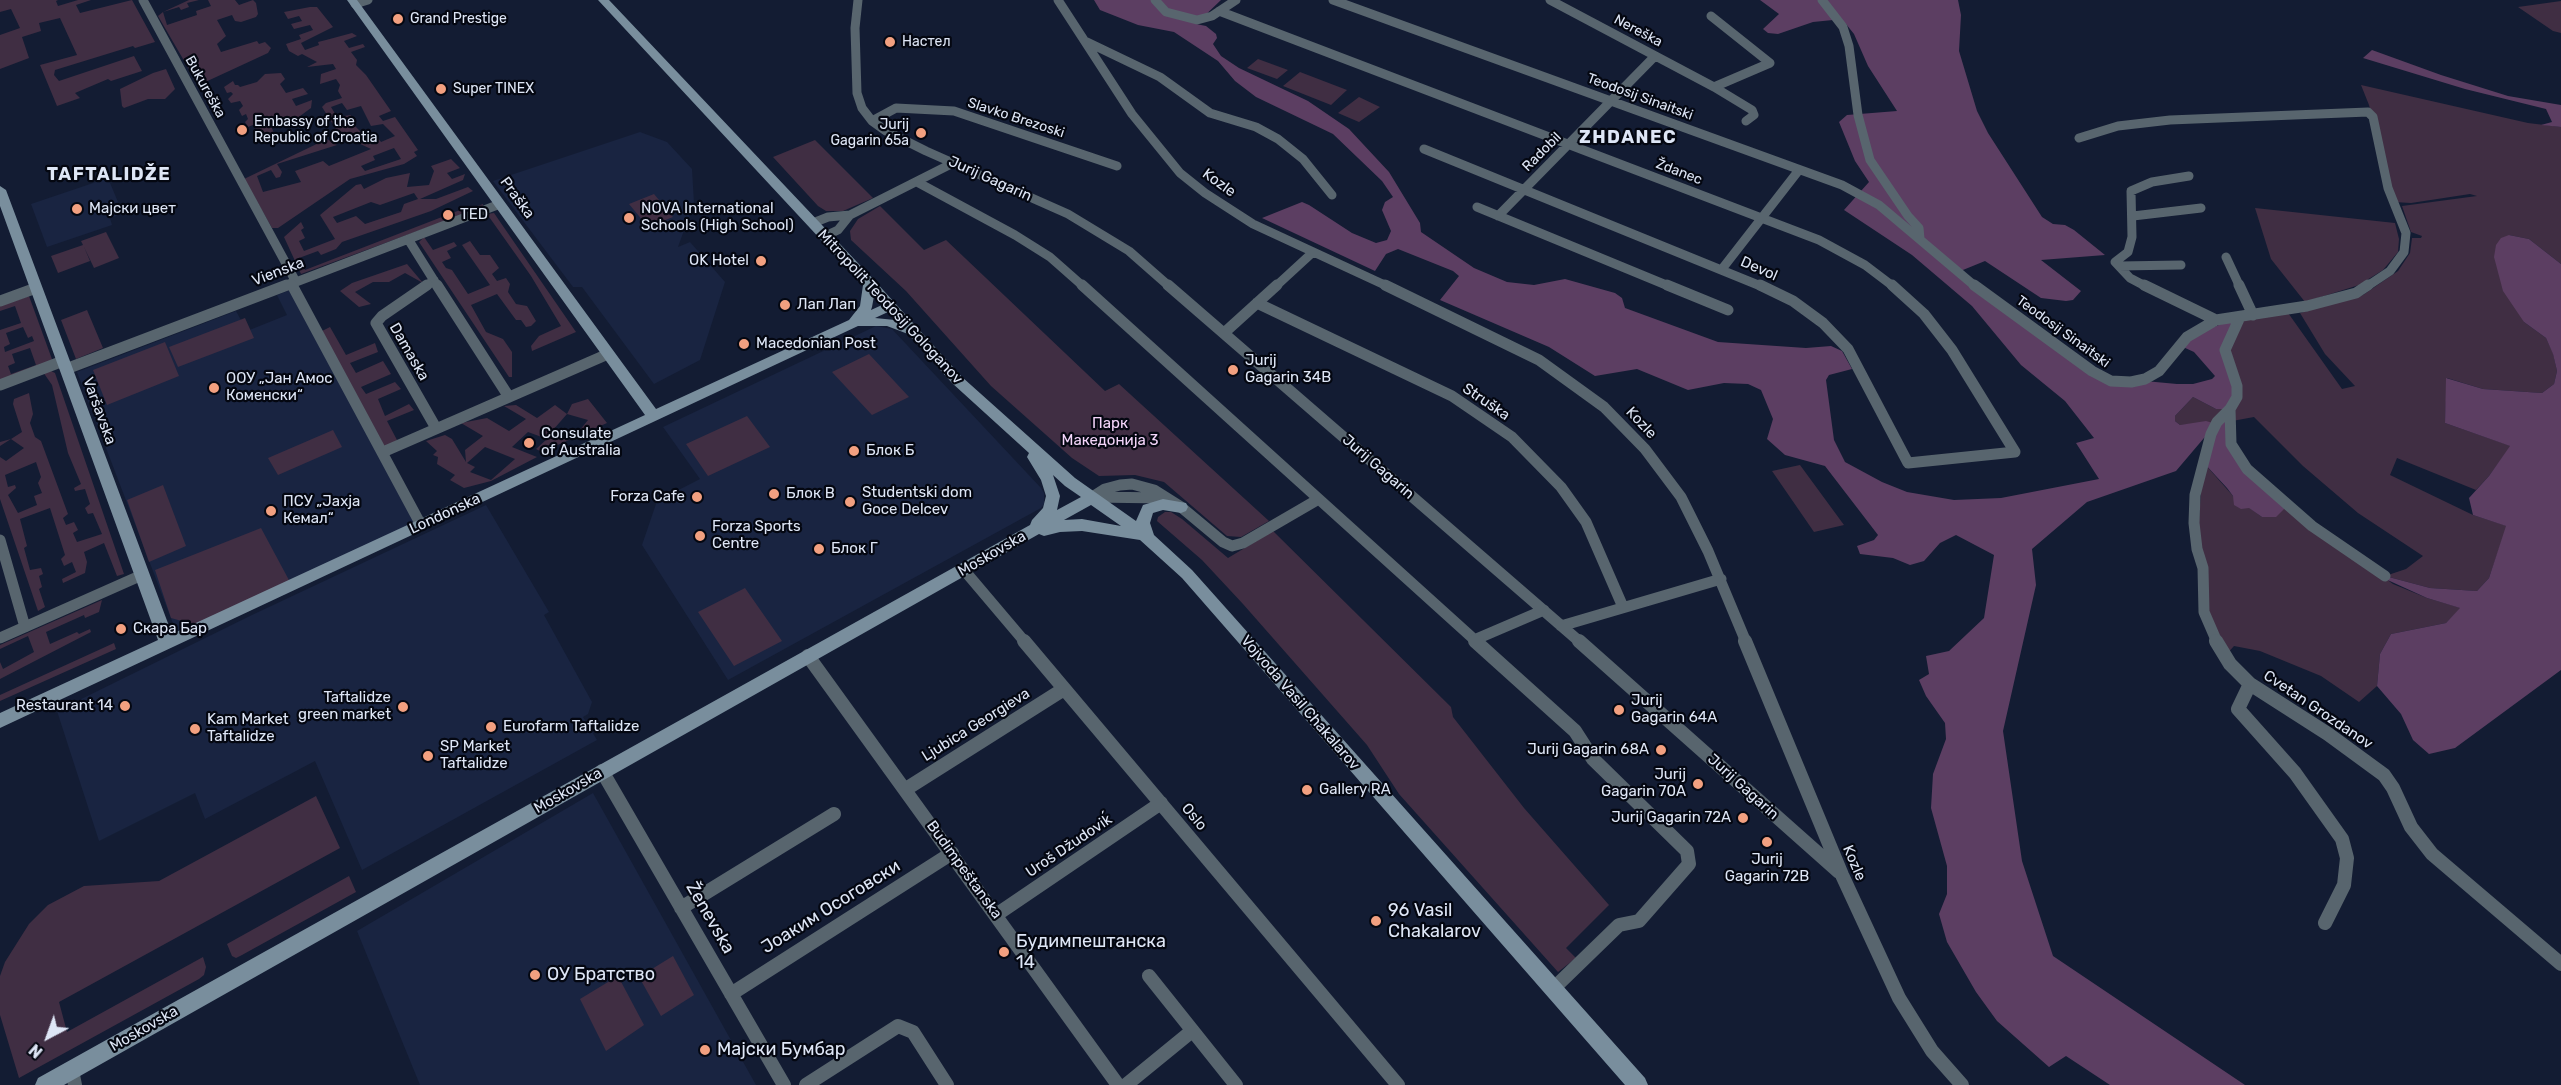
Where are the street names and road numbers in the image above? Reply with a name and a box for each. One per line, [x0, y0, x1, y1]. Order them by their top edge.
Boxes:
street label: Nereška [1611, 11, 1665, 51]
street label: Bukureška [181, 53, 229, 121]
street label: Teodosij Sinaitski [1585, 70, 1695, 124]
street label: Slavko Brezoski [965, 94, 1067, 142]
street label: Radobil [1519, 129, 1565, 175]
street label: Jurij Gagarin [945, 153, 1035, 205]
street label: Ždanec [1653, 156, 1705, 188]
street label: Kozle [1199, 165, 1239, 201]
street label: Praška [496, 174, 538, 222]
street label: Mitropolit Teodosij Gologanov [814, 226, 966, 388]
street label: Devol [1738, 253, 1780, 285]
street label: Vienska [249, 254, 307, 290]
street label: Teodosij Sinaitski [2013, 292, 2113, 372]
street label: Damaska [385, 320, 433, 384]
street label: Varšavska [79, 375, 119, 447]
street label: Struška [1459, 380, 1513, 424]
street label: Kozle [1622, 403, 1660, 443]
street label: Jurij Gagarin [1338, 431, 1418, 503]
street label: Londonska [407, 490, 483, 538]
street label: Moskovska [955, 527, 1029, 581]
street label: Vojvoda Vasil Chakalarov [1237, 632, 1363, 774]
street label: Cvetan Grozdanov [2260, 667, 2376, 753]
street label: Ljubica Georgieva [919, 685, 1033, 765]
street label: Jurij Gagarin [1704, 750, 1782, 824]
street label: Moskovska [531, 764, 605, 818]
street label: Oslo [1177, 800, 1211, 834]
street label: Uroš Džudoviḱ [1023, 811, 1115, 881]
street label: Budimpeštanska [922, 818, 1006, 922]
street label: Kozle [1839, 843, 1869, 883]
street label: Јоаким Осоговски [757, 855, 905, 959]
street label: Ženevska [681, 878, 739, 958]
street label: Moskovska [107, 1002, 181, 1056]

